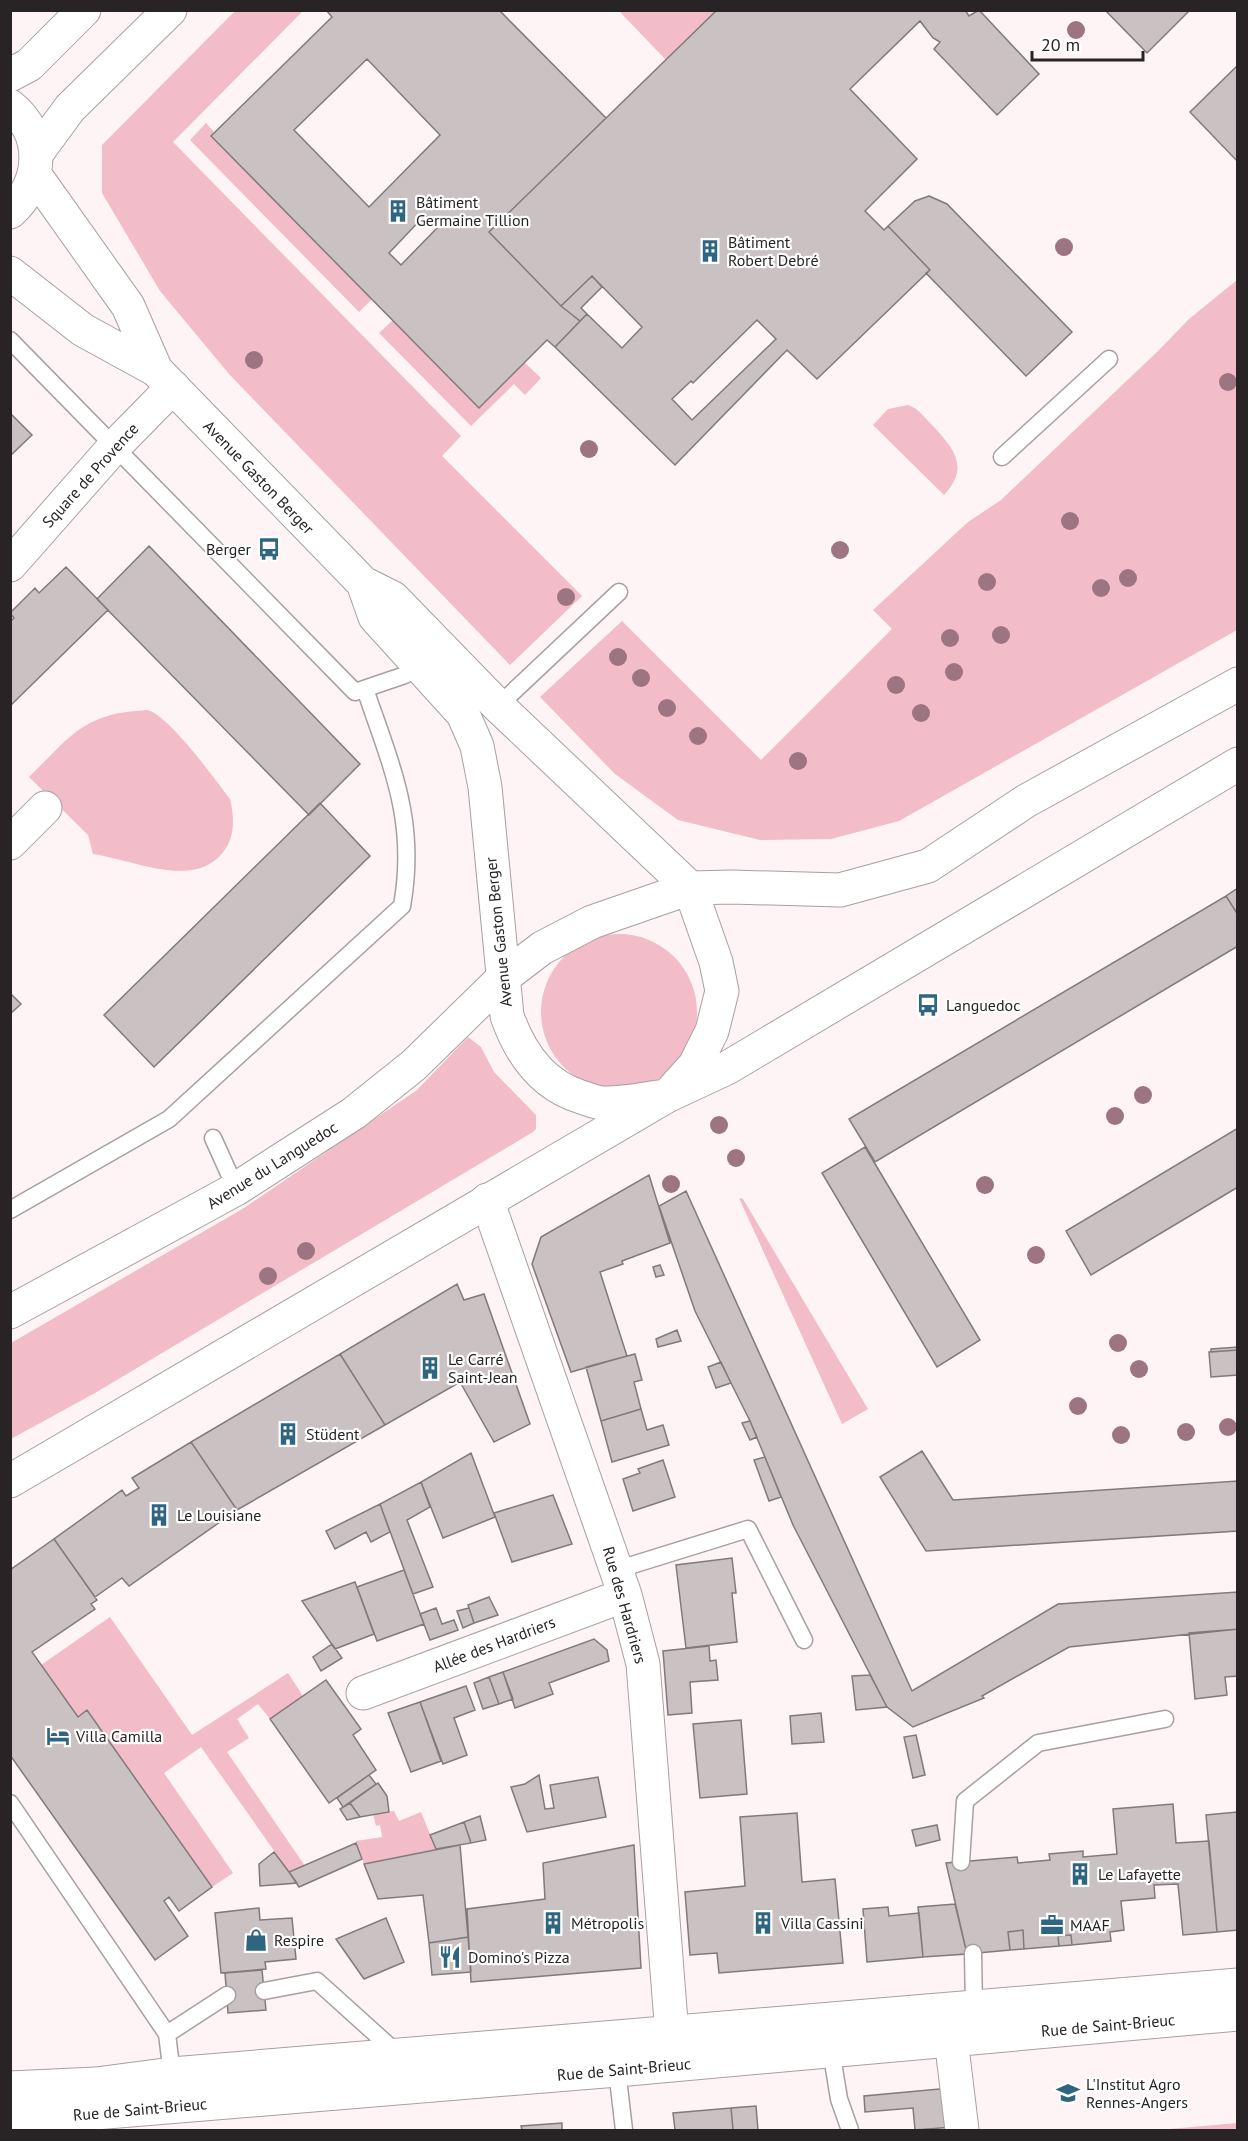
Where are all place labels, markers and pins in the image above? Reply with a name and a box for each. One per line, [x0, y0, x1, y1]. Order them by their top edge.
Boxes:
place label: Bâtiment Germaine Tillion [416, 192, 529, 230]
building icon: Bâtiment Germaine Tillion [385, 198, 411, 224]
place label: Bâtiment Robert Debré [728, 232, 819, 270]
building icon: Bâtiment Robert Debré [697, 238, 723, 264]
bus stop icon: Berger [256, 536, 282, 562]
place label: Berger [206, 539, 252, 559]
bus stop icon: Languedoc [915, 992, 941, 1018]
place label: Languedoc [946, 995, 1020, 1015]
place label: Le Carré Saint-Jean [448, 1349, 518, 1387]
building icon: Le Carré Saint-Jean [417, 1355, 443, 1381]
building icon: Stüdent [275, 1421, 301, 1447]
place label: Stüdent [306, 1424, 360, 1444]
building icon: Le Louisiane [146, 1502, 172, 1528]
place label: Le Louisiane [177, 1505, 261, 1525]
hotel icon: Villa Camilla [45, 1723, 71, 1749]
place label: Villa Camilla [75, 1726, 162, 1746]
building icon: Le Lafayette [1067, 1861, 1093, 1887]
place label: Le Lafayette [1098, 1864, 1181, 1884]
building icon: Métropolis [540, 1910, 566, 1936]
building icon: Villa Cassini [750, 1910, 776, 1936]
office icon: MAAF [1039, 1912, 1065, 1938]
place label: Métropolis [571, 1913, 644, 1933]
place label: Villa Cassini [780, 1913, 864, 1933]
place label: MAAF [1070, 1915, 1110, 1935]
shop icon: Respire [243, 1927, 269, 1953]
place label: Respire [274, 1930, 324, 1950]
restaurant icon: Domino's Pizza [437, 1944, 463, 1970]
place label: Domino's Pizza [468, 1947, 570, 1967]
place label: L'Institut Agro Rennes-Angers [1086, 2074, 1188, 2112]
school or university icon: L'Institut Agro Rennes-Angers [1055, 2080, 1081, 2106]

